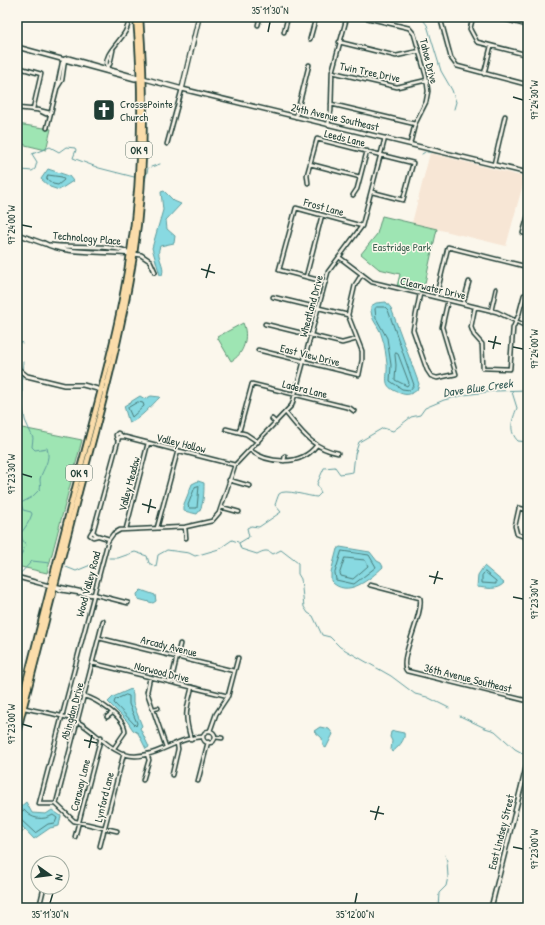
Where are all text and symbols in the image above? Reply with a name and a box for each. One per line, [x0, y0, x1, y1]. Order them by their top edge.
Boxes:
text: 35°11'30"N [251, 4, 289, 17]
street label: Tahoe Drive [417, 37, 442, 86]
street label: Twin Tree Drive [338, 59, 402, 85]
text: 97°24'30"W [528, 80, 541, 120]
church icon: CrossePointe Church [91, 97, 117, 123]
place label: CrossePointe Church [120, 97, 173, 124]
street label: 24th Avenue Southeast [290, 100, 380, 134]
street label: Leeds Lane [323, 126, 367, 150]
road number: OK 9 [126, 142, 152, 158]
street label: Frost Lane [301, 195, 346, 219]
text: 97°24'00"W [5, 205, 18, 245]
street label: Technology Place [52, 228, 122, 248]
park label: Eastridge Park [373, 240, 432, 254]
street label: Wheatland Drive [296, 273, 326, 339]
street label: Clearwater Drive [399, 274, 468, 302]
text: 97°24'00"W [528, 329, 541, 369]
street label: East View Drive [279, 341, 342, 369]
water label: Dave Blue Creek [442, 374, 515, 401]
street label: Ladera Lane [281, 377, 330, 401]
street label: Valley Hollow [155, 430, 207, 456]
text: 97°23'30"W [5, 453, 18, 494]
street label: Valley Meadow [115, 455, 143, 513]
road number: OK 9 [66, 465, 92, 481]
street label: Wood Valley Road [73, 549, 104, 618]
text: 97°23'30"W [528, 578, 541, 619]
street label: Arcady Avenue [139, 632, 199, 660]
street label: Norwood Drive [133, 658, 191, 686]
street label: 36th Avenue Southeast [423, 660, 513, 696]
street label: Abingdon Drive [58, 680, 87, 741]
text: 97°23'00"W [5, 703, 18, 744]
street label: Caraway Lane [67, 757, 93, 813]
street label: Lynford Lane [91, 770, 117, 823]
street label: East Lindsey Street [485, 793, 517, 871]
text: 97°23'00"W [528, 828, 541, 869]
north arrow [30, 855, 70, 895]
text: N [52, 873, 67, 882]
text: 35°11'30"N [31, 908, 69, 921]
text: 35°12'00"N [336, 908, 374, 921]

